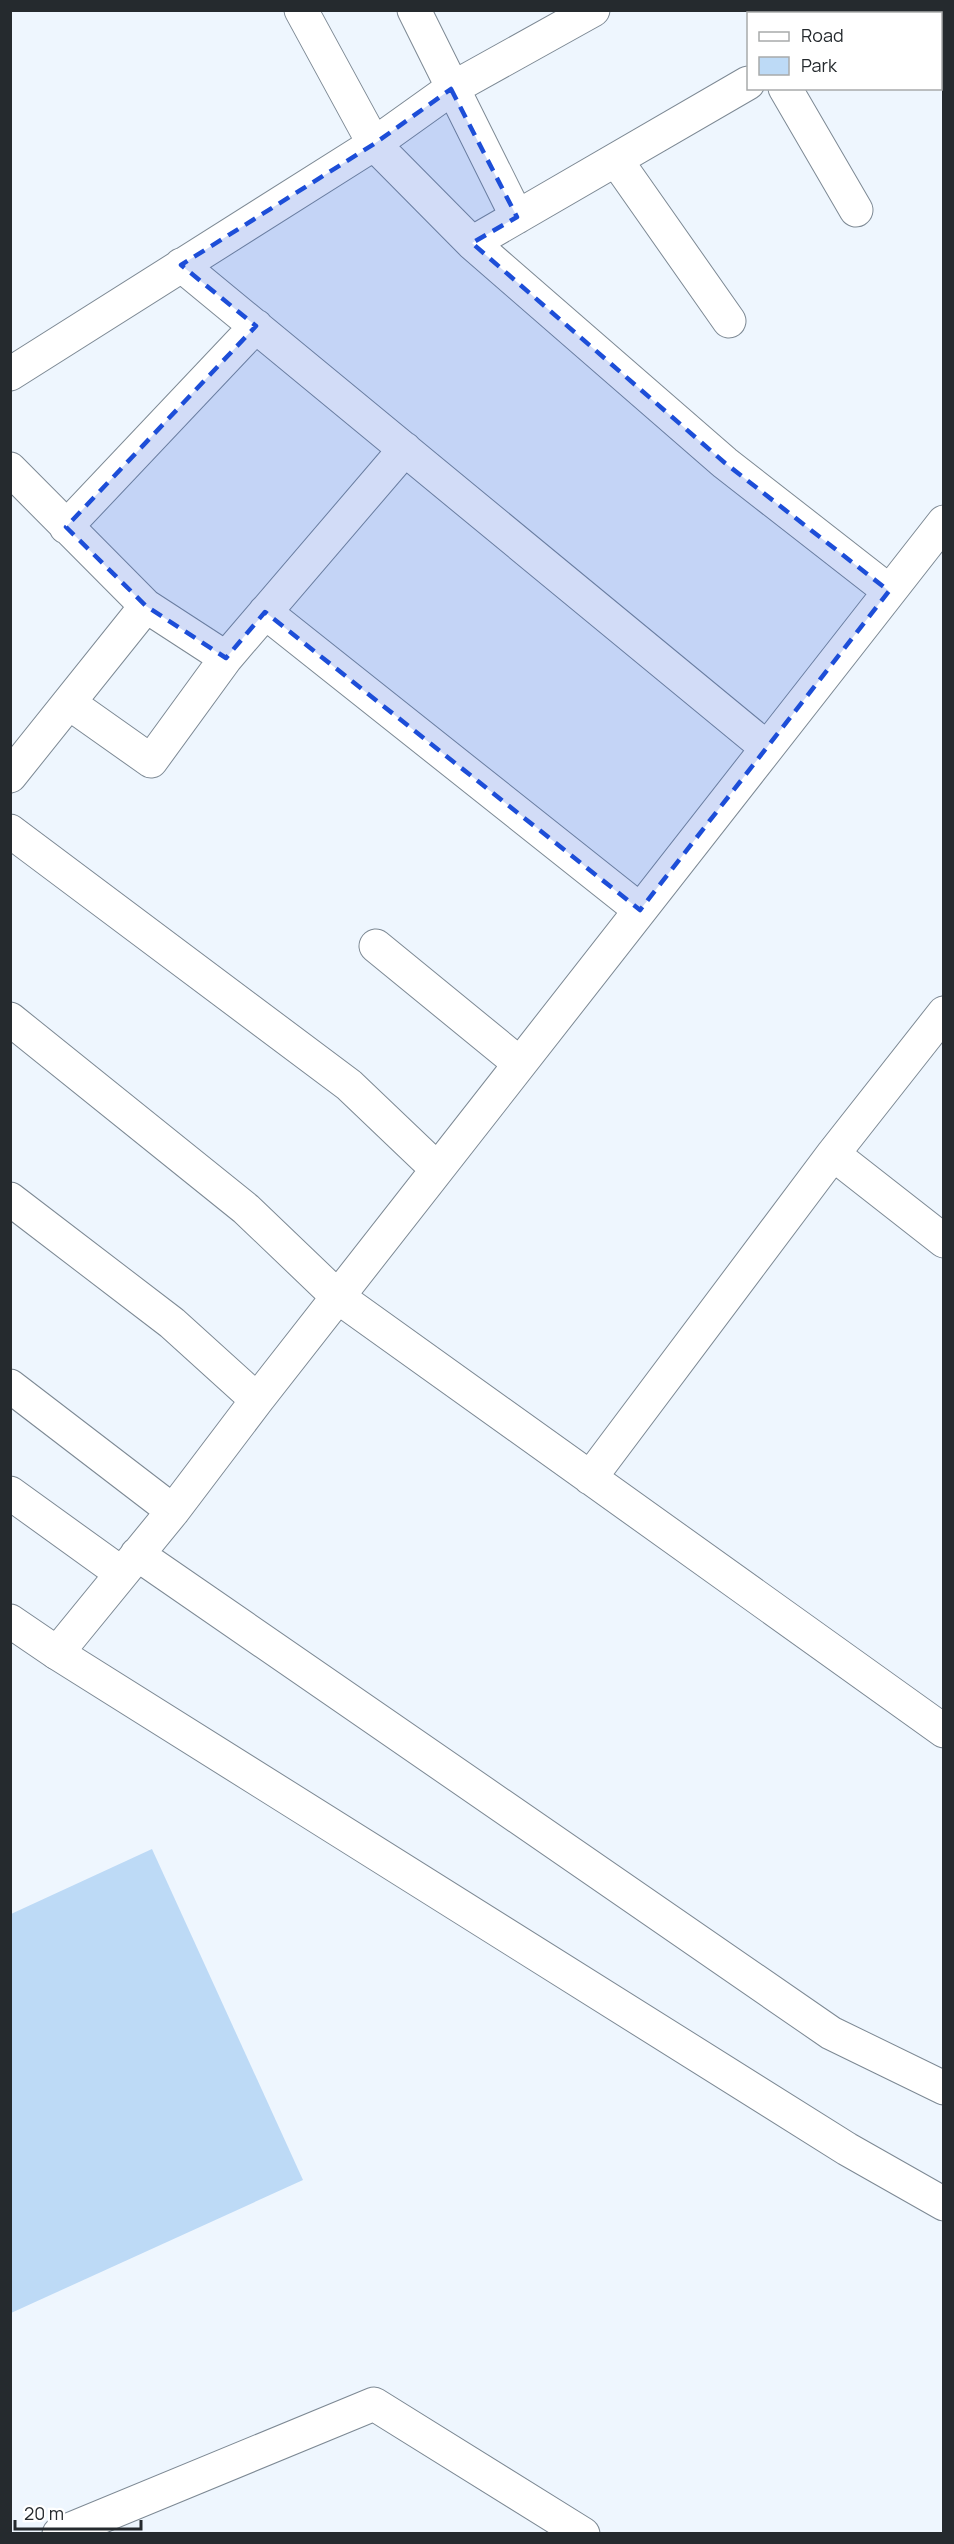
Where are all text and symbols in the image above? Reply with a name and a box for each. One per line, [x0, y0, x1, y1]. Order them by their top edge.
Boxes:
legend [747, 12, 942, 90]
text: Road [801, 23, 844, 47]
text: Park [801, 53, 838, 77]
scale bar [15, 2493, 141, 2531]
text: 20 m [24, 2501, 64, 2525]

